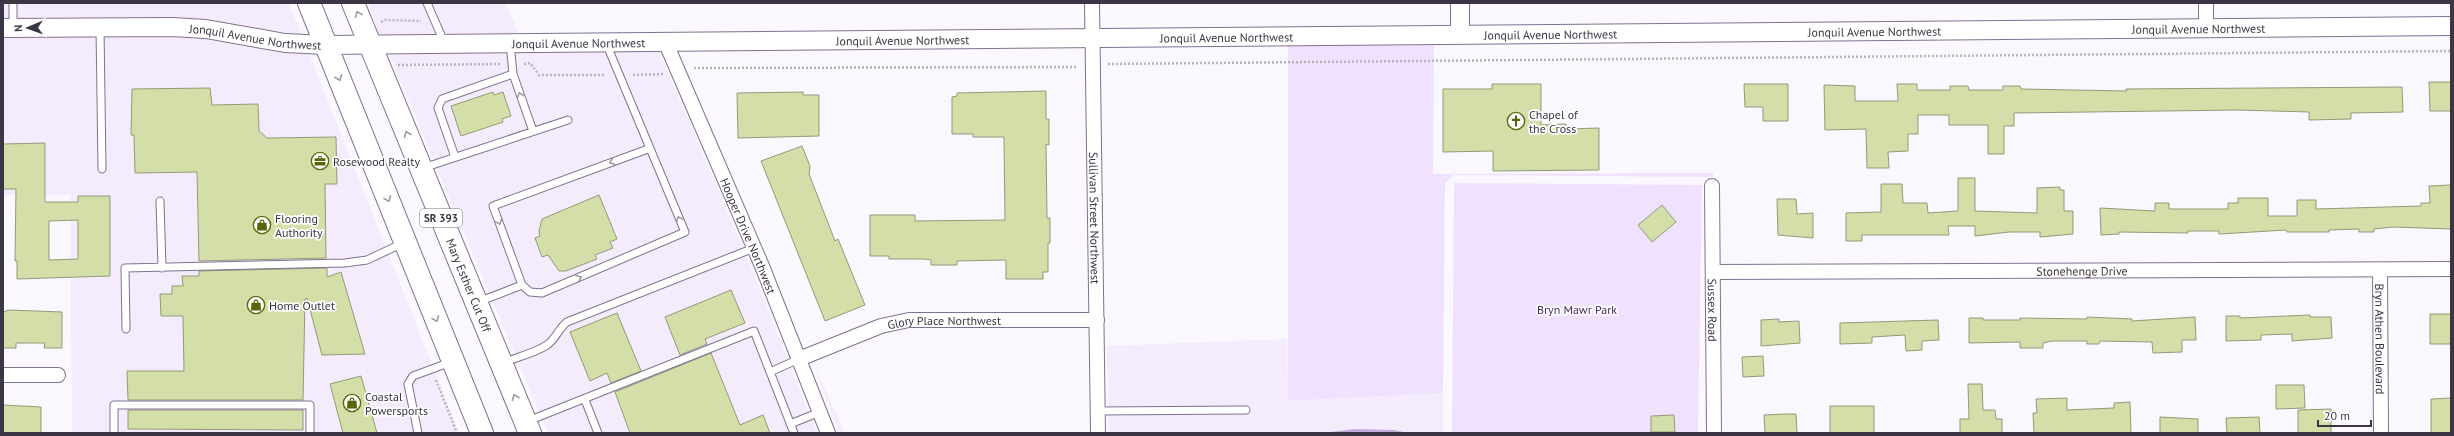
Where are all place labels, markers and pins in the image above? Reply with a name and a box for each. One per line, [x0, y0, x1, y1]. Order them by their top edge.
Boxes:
place label: Chapel of the Cross [1529, 107, 1579, 136]
church icon: Chapel of the Cross [1506, 111, 1526, 131]
office icon: Rosewood Realty [310, 151, 330, 171]
place label: Rosewood Realty [333, 154, 420, 169]
place label: Flooring Authority [275, 211, 323, 240]
shop icon: Flooring Authority [252, 215, 272, 235]
shop icon: Home Outlet [246, 295, 266, 315]
place label: Home Outlet [269, 298, 335, 313]
place label: Coastal Powersports [365, 389, 428, 418]
shop icon: Coastal Powersports [342, 393, 362, 413]

